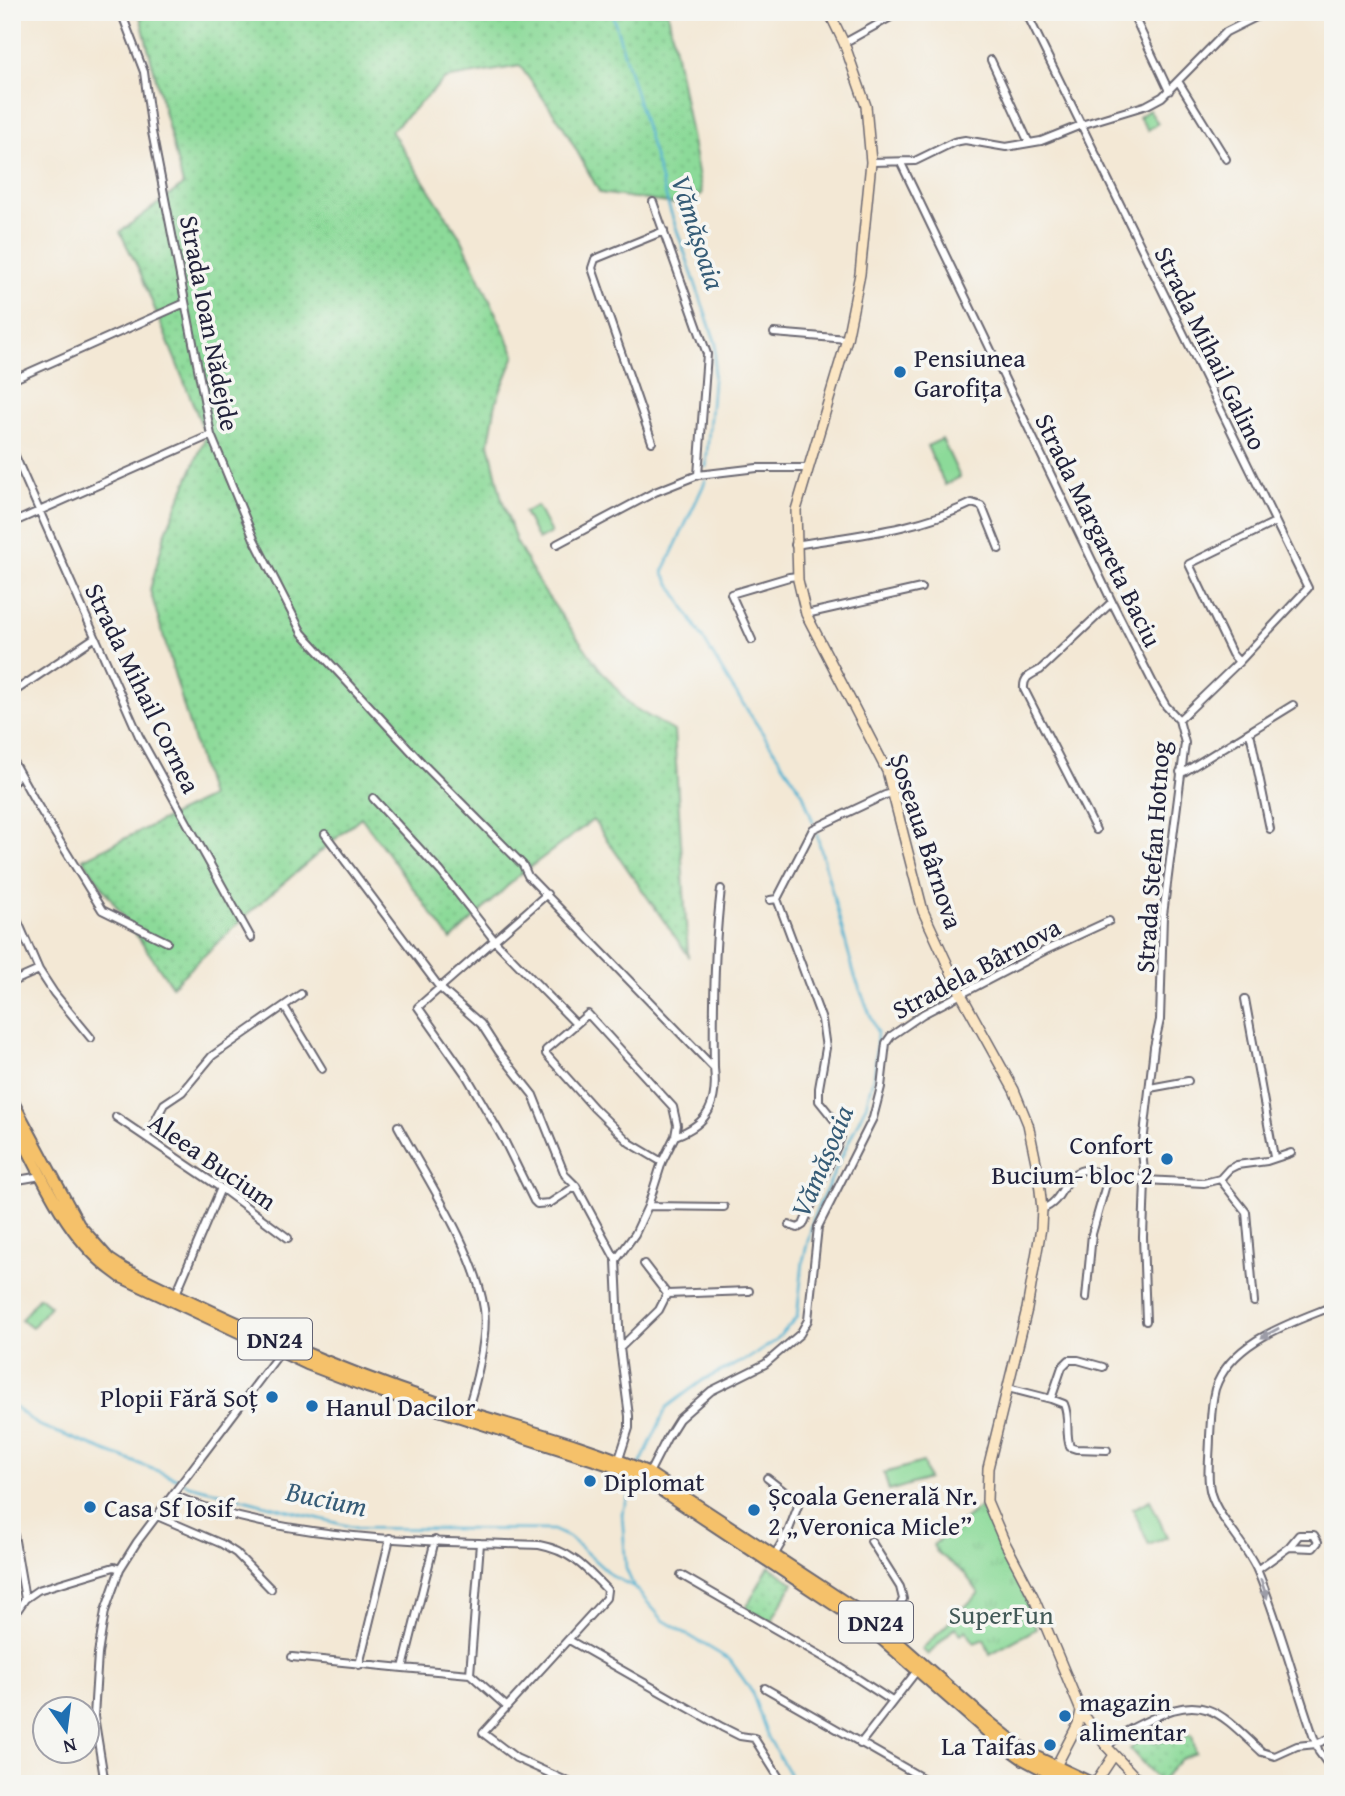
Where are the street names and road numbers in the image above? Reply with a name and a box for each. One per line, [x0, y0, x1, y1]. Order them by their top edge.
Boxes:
street label: Strada Ioan Nădejde [170, 212, 250, 434]
street label: Strada Mihail Galino [1145, 239, 1277, 457]
street label: Strada Margareta Baciu [1025, 407, 1173, 653]
street label: Strada Mihail Cornea [75, 576, 211, 800]
street label: Strada Stefan Hotnog [1124, 740, 1180, 974]
street label: Șoseaua Bârnova [880, 748, 974, 935]
street label: Stradela Bârnova [885, 907, 1068, 1029]
street label: Aleea Bucium [141, 1102, 285, 1220]
road number: DN24 [238, 1318, 312, 1359]
road number: DN24 [839, 1602, 913, 1642]

